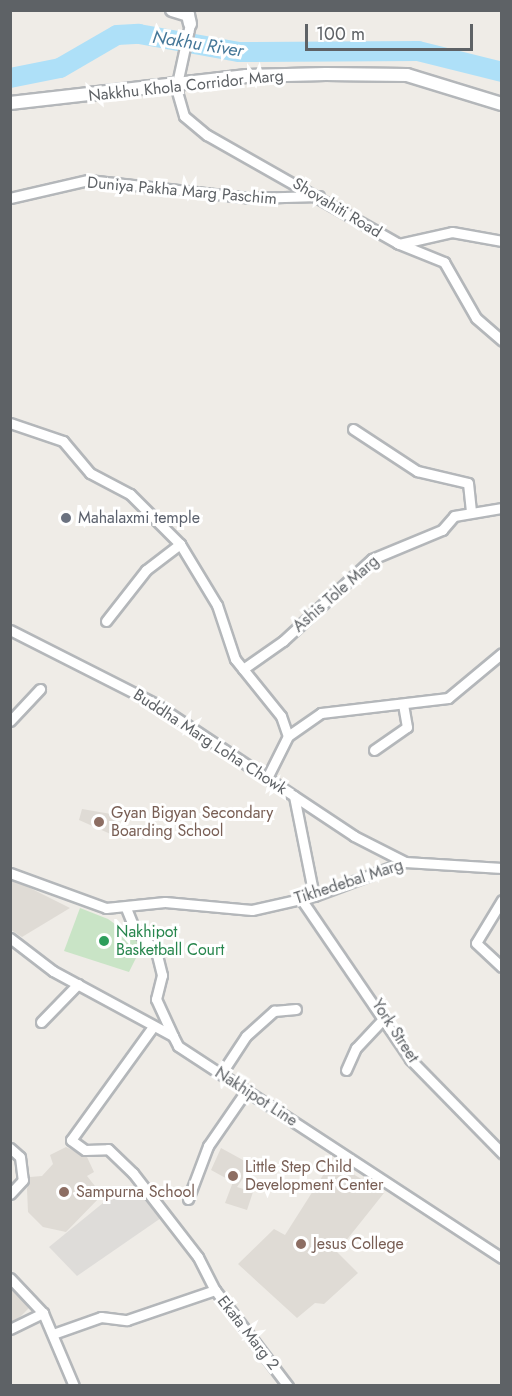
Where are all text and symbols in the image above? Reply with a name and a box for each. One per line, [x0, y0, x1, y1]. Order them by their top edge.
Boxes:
scale bar [308, 12, 476, 50]
text: 100 m [316, 21, 365, 47]
water label: Nakhu River [151, 26, 245, 62]
street label: Nakkhu Khola Corridor Marg [87, 66, 285, 106]
street label: Duniya Pakha Marg Paschim [86, 173, 278, 209]
street label: Shovahiti Road [289, 174, 385, 242]
place label: Mahalaxmi temple [78, 508, 200, 528]
marker: Mahalaxmi temple [59, 511, 73, 525]
street label: Ashis Tole Marg [289, 552, 383, 636]
street label: Buddha Marg Loha Chowk [130, 685, 290, 799]
place label: Gyan Bigyan Secondary Boarding School [111, 803, 273, 841]
marker: Gyan Bigyan Secondary Boarding School [92, 815, 106, 829]
street label: Tikhedebal Marg [292, 855, 406, 909]
place label: Nakhipot Basketball Court [116, 922, 224, 960]
marker: Nakhipot Basketball Court [97, 934, 111, 948]
street label: York Street [367, 996, 423, 1066]
street label: Nakhipot Line [211, 1063, 301, 1131]
place label: Little Step Child Development Center [245, 1157, 383, 1195]
marker: Little Step Child Development Center [226, 1169, 240, 1183]
place label: Sampurna School [76, 1182, 195, 1202]
marker: Sampurna School [57, 1185, 71, 1199]
place label: Jesus College [313, 1234, 404, 1254]
marker: Jesus College [294, 1237, 308, 1251]
street label: Ekata Marg 2 [213, 1292, 283, 1374]

